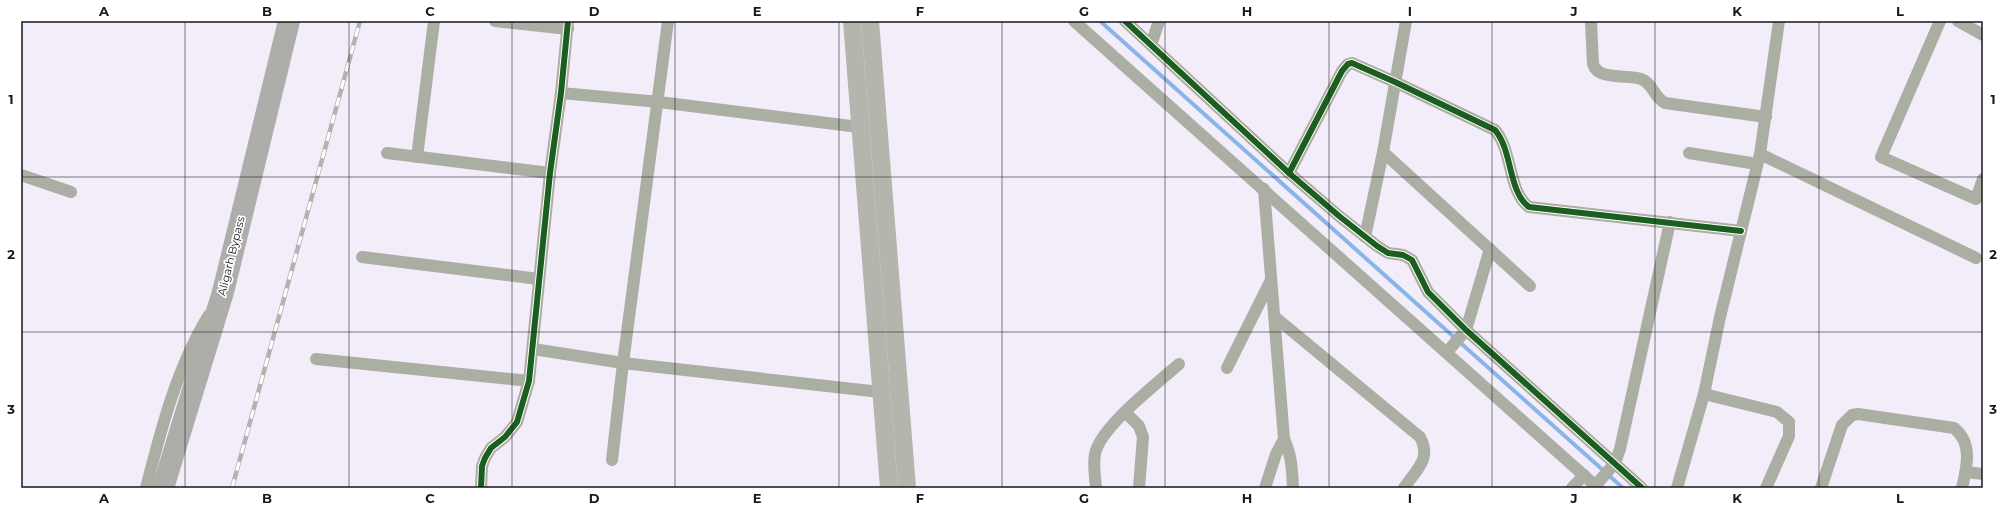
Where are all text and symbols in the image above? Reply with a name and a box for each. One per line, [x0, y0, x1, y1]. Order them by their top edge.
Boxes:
text: A [98, 3, 110, 19]
text: B [262, 3, 272, 19]
text: C [425, 3, 435, 19]
text: D [589, 3, 600, 19]
text: E [753, 3, 762, 19]
text: F [916, 3, 924, 19]
text: G [1079, 3, 1089, 19]
text: H [1242, 3, 1252, 19]
text: I [1408, 3, 1412, 19]
text: J [1569, 3, 1578, 19]
text: K [1732, 3, 1742, 19]
text: L [1896, 3, 1904, 19]
text: 1 [8, 91, 14, 107]
text: 1 [1990, 91, 1996, 107]
street label: Aligarh Bypass [214, 214, 248, 297]
text: 2 [7, 246, 15, 262]
text: 2 [1989, 246, 1997, 262]
text: 3 [6, 401, 15, 417]
text: 3 [1988, 401, 1997, 417]
text: A [98, 490, 110, 506]
text: B [262, 490, 272, 506]
text: C [425, 490, 435, 506]
text: D [589, 490, 600, 506]
text: E [753, 490, 762, 506]
text: F [916, 490, 924, 506]
text: G [1079, 490, 1089, 506]
text: H [1242, 490, 1252, 506]
text: I [1408, 490, 1412, 506]
text: J [1569, 490, 1578, 506]
text: K [1732, 490, 1742, 506]
text: L [1896, 490, 1904, 506]

